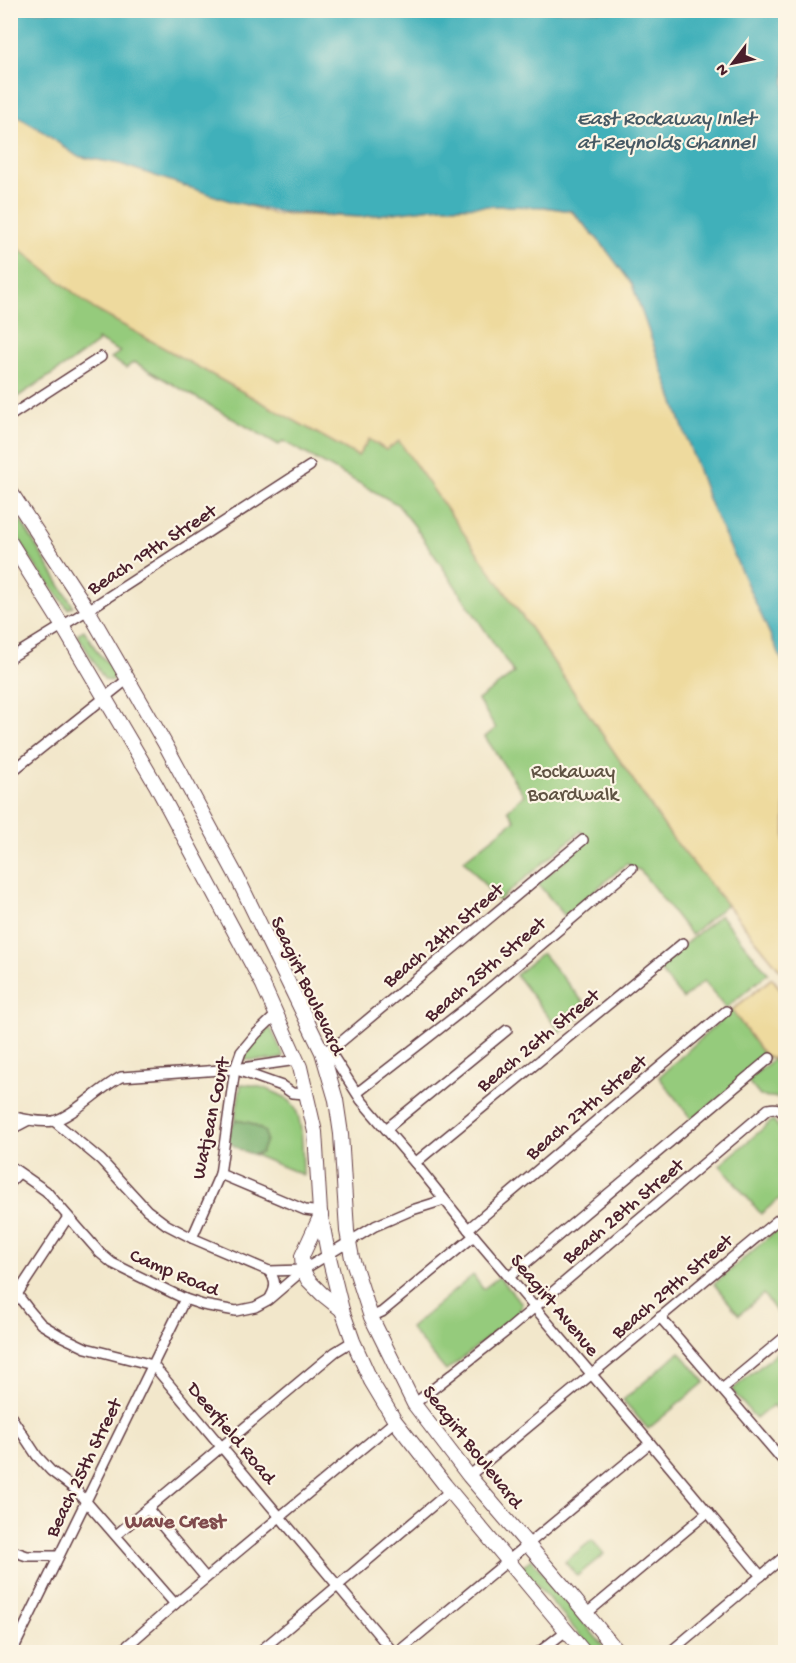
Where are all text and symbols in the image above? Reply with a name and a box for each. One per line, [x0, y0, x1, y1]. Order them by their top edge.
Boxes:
north arrow [703, 33, 763, 93]
text: N [712, 59, 734, 79]
water label: East Rockaway Inlet at Reynolds Channel [577, 108, 759, 157]
street label: Beach 19th Street [83, 500, 223, 602]
park label: Rockaway Boardwalk [527, 762, 620, 808]
street label: Beach 24th Street [379, 878, 511, 994]
street label: Beach 25th Street [420, 912, 553, 1029]
street label: Seagirt Boulevard [264, 914, 349, 1061]
street label: Beach 26th Street [473, 984, 606, 1099]
street label: Beach 27th Street [521, 1050, 654, 1167]
street label: Watjean Court [188, 1054, 237, 1182]
street label: Beach 28th Street [558, 1154, 691, 1271]
street label: Beach 29th Street [607, 1229, 740, 1346]
street label: Camp Road [126, 1245, 224, 1304]
street label: Seagirt Avenue [504, 1250, 603, 1363]
street label: Deerfield Road [180, 1377, 281, 1492]
street label: Seagirt Boulevard [416, 1382, 528, 1516]
street label: Beach 25th Street [41, 1394, 129, 1542]
district label: Wave Crest [124, 1511, 228, 1536]

